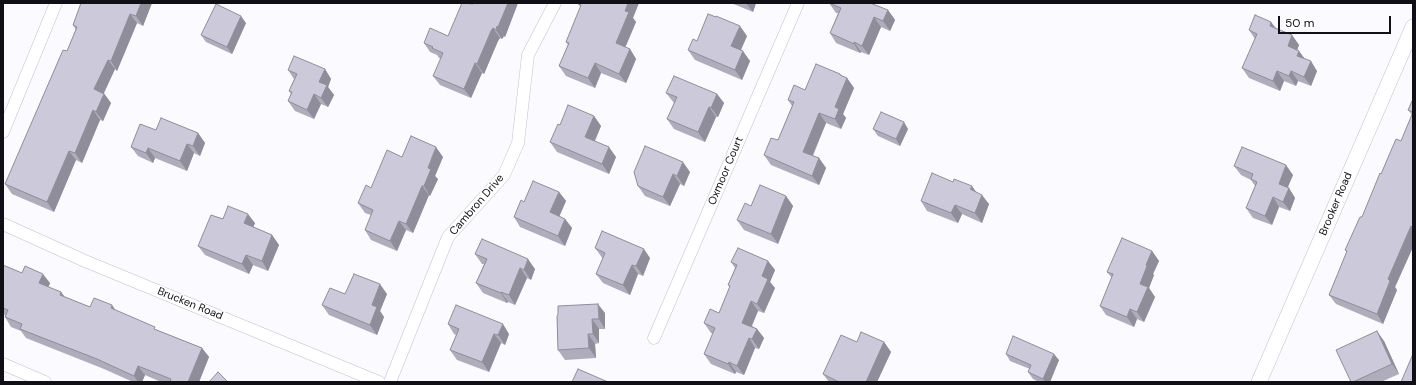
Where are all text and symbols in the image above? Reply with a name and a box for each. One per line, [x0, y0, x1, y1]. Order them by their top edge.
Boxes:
scale bar [1280, 8, 1393, 34]
text: 50 m [1285, 15, 1314, 31]
street label: Oxmoor Court [706, 135, 746, 207]
street label: Brooker Road [1317, 170, 1355, 238]
street label: Cambron Drive [447, 172, 507, 238]
street label: Brucken Road [155, 285, 225, 323]

